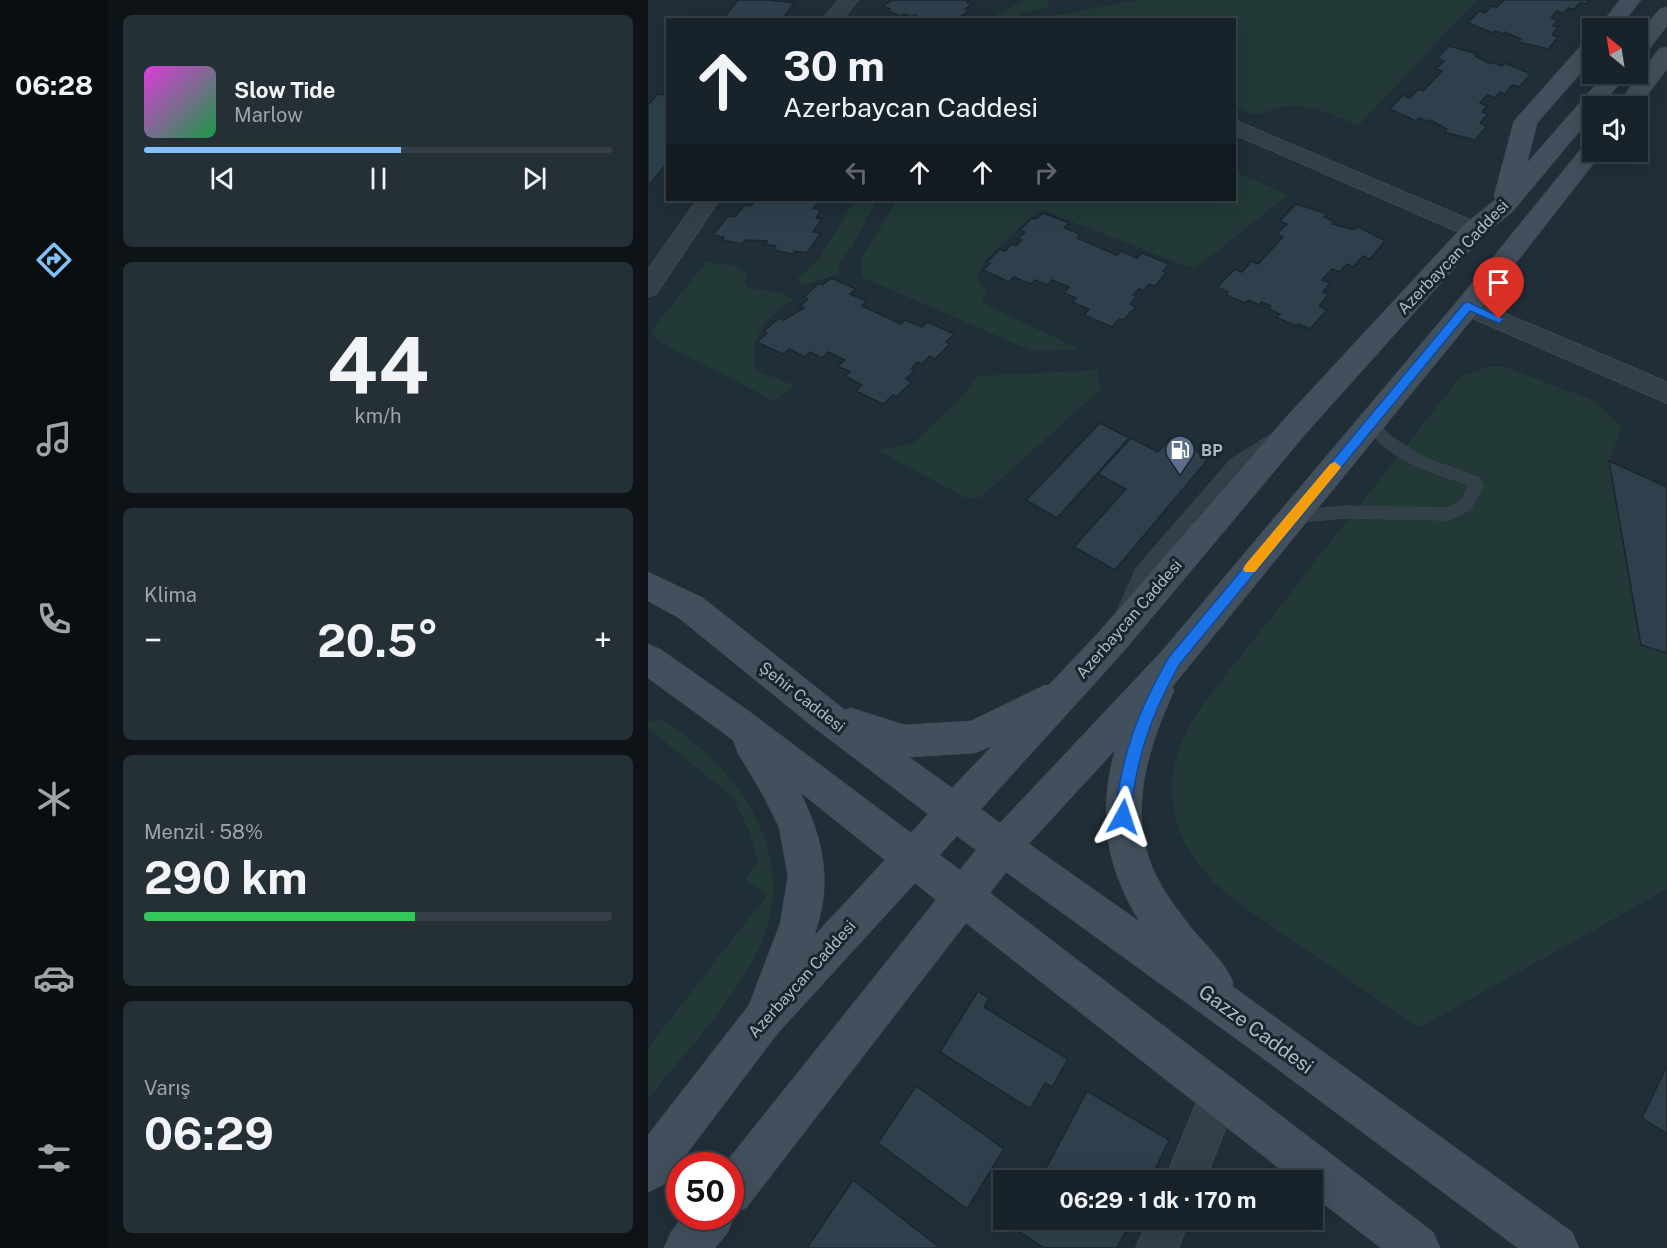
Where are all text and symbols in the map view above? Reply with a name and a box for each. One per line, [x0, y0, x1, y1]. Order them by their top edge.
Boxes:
north arrow [1582, 18, 1648, 84]
map controls [1582, 18, 1648, 162]
text: 30 m [783, 41, 885, 90]
icon: ahead [684, 42, 762, 120]
text: 06:28 [15, 69, 93, 101]
text: Slow Tide [234, 77, 335, 103]
text: Azerbaycan Caddesi [783, 91, 1038, 123]
button: sound [1582, 96, 1648, 162]
text: Marlow [234, 103, 303, 127]
icon: left [840, 156, 873, 189]
icon: ahead [903, 156, 936, 189]
icon: ahead [966, 156, 999, 189]
icon: right [1029, 156, 1062, 189]
icon: previous [206, 162, 239, 195]
icon: pause [362, 162, 395, 195]
icon: next [518, 162, 551, 195]
street label: Azerbaycan Caddesi [1394, 196, 1512, 318]
icon: directions [33, 239, 75, 281]
pin [1473, 257, 1524, 319]
icon: arrive [1482, 266, 1515, 299]
text: 44 [327, 319, 429, 411]
text: km/h [354, 404, 402, 428]
icon: music [33, 418, 75, 460]
fuel station icon: BP [1164, 434, 1196, 476]
place label: BP [1201, 441, 1223, 460]
street label: Azerbaycan Caddesi [1072, 556, 1186, 682]
text: Klima [144, 583, 197, 607]
icon: phone [33, 598, 75, 640]
text: 20.5° [317, 614, 439, 667]
text: − [144, 621, 162, 659]
text: + [594, 621, 612, 659]
street label: Şehir Caddesi [756, 658, 848, 736]
icon: climate [33, 778, 75, 820]
position arrow [1091, 785, 1155, 849]
text: Menzil · 58% [144, 820, 263, 844]
text: 290 km [144, 851, 308, 904]
street label: Azerbaycan Caddesi [744, 916, 860, 1042]
icon: car [33, 957, 75, 999]
street label: Gazze Caddesi [1194, 979, 1318, 1079]
text: Varış [144, 1076, 190, 1100]
text: 06:29 [144, 1107, 274, 1160]
icon: filters [33, 1137, 75, 1179]
speed limit sign: 50 [666, 1152, 744, 1230]
text: 06:29 · 1 dk · 170 m [1060, 1187, 1256, 1213]

